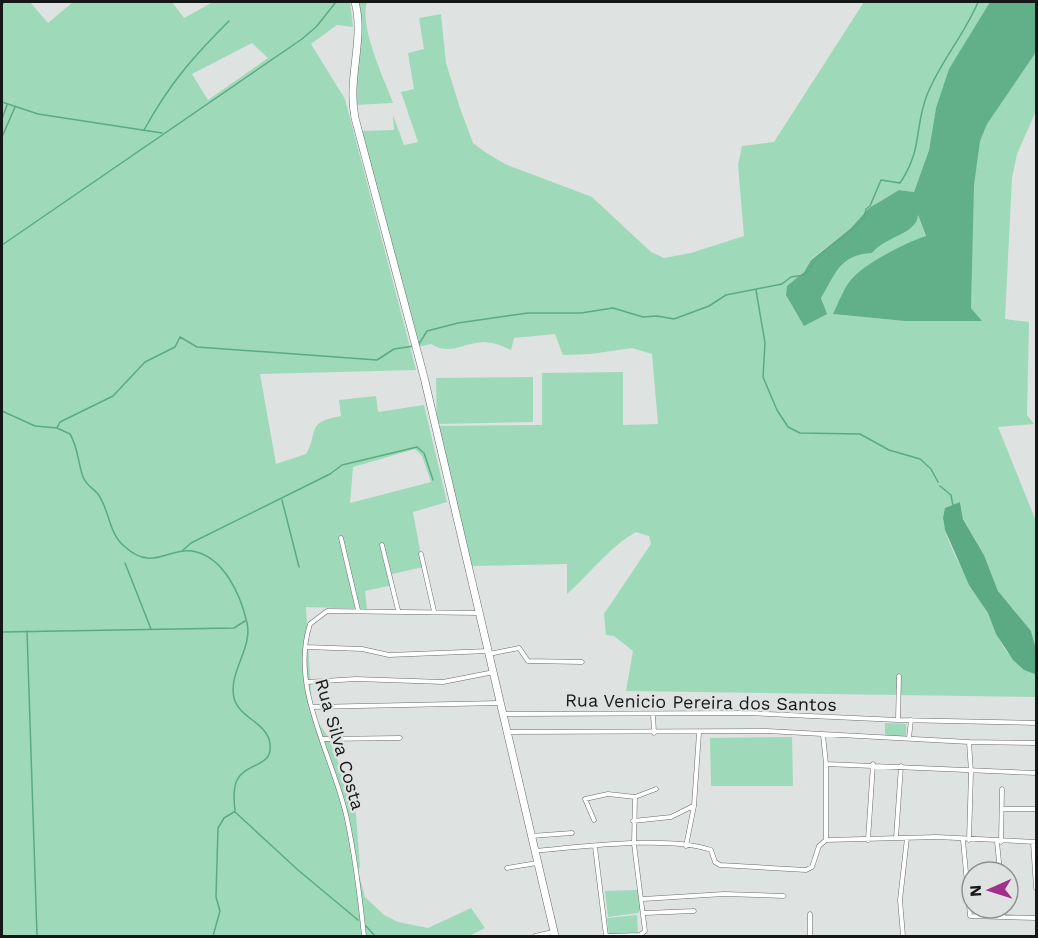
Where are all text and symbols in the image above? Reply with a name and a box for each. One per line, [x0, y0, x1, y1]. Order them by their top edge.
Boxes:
street label: Rua Silva Costa [311, 676, 369, 812]
street label: Rua Venicio Pereira dos Santos [565, 689, 837, 715]
north arrow [960, 860, 1020, 920]
text: N [966, 884, 985, 897]

